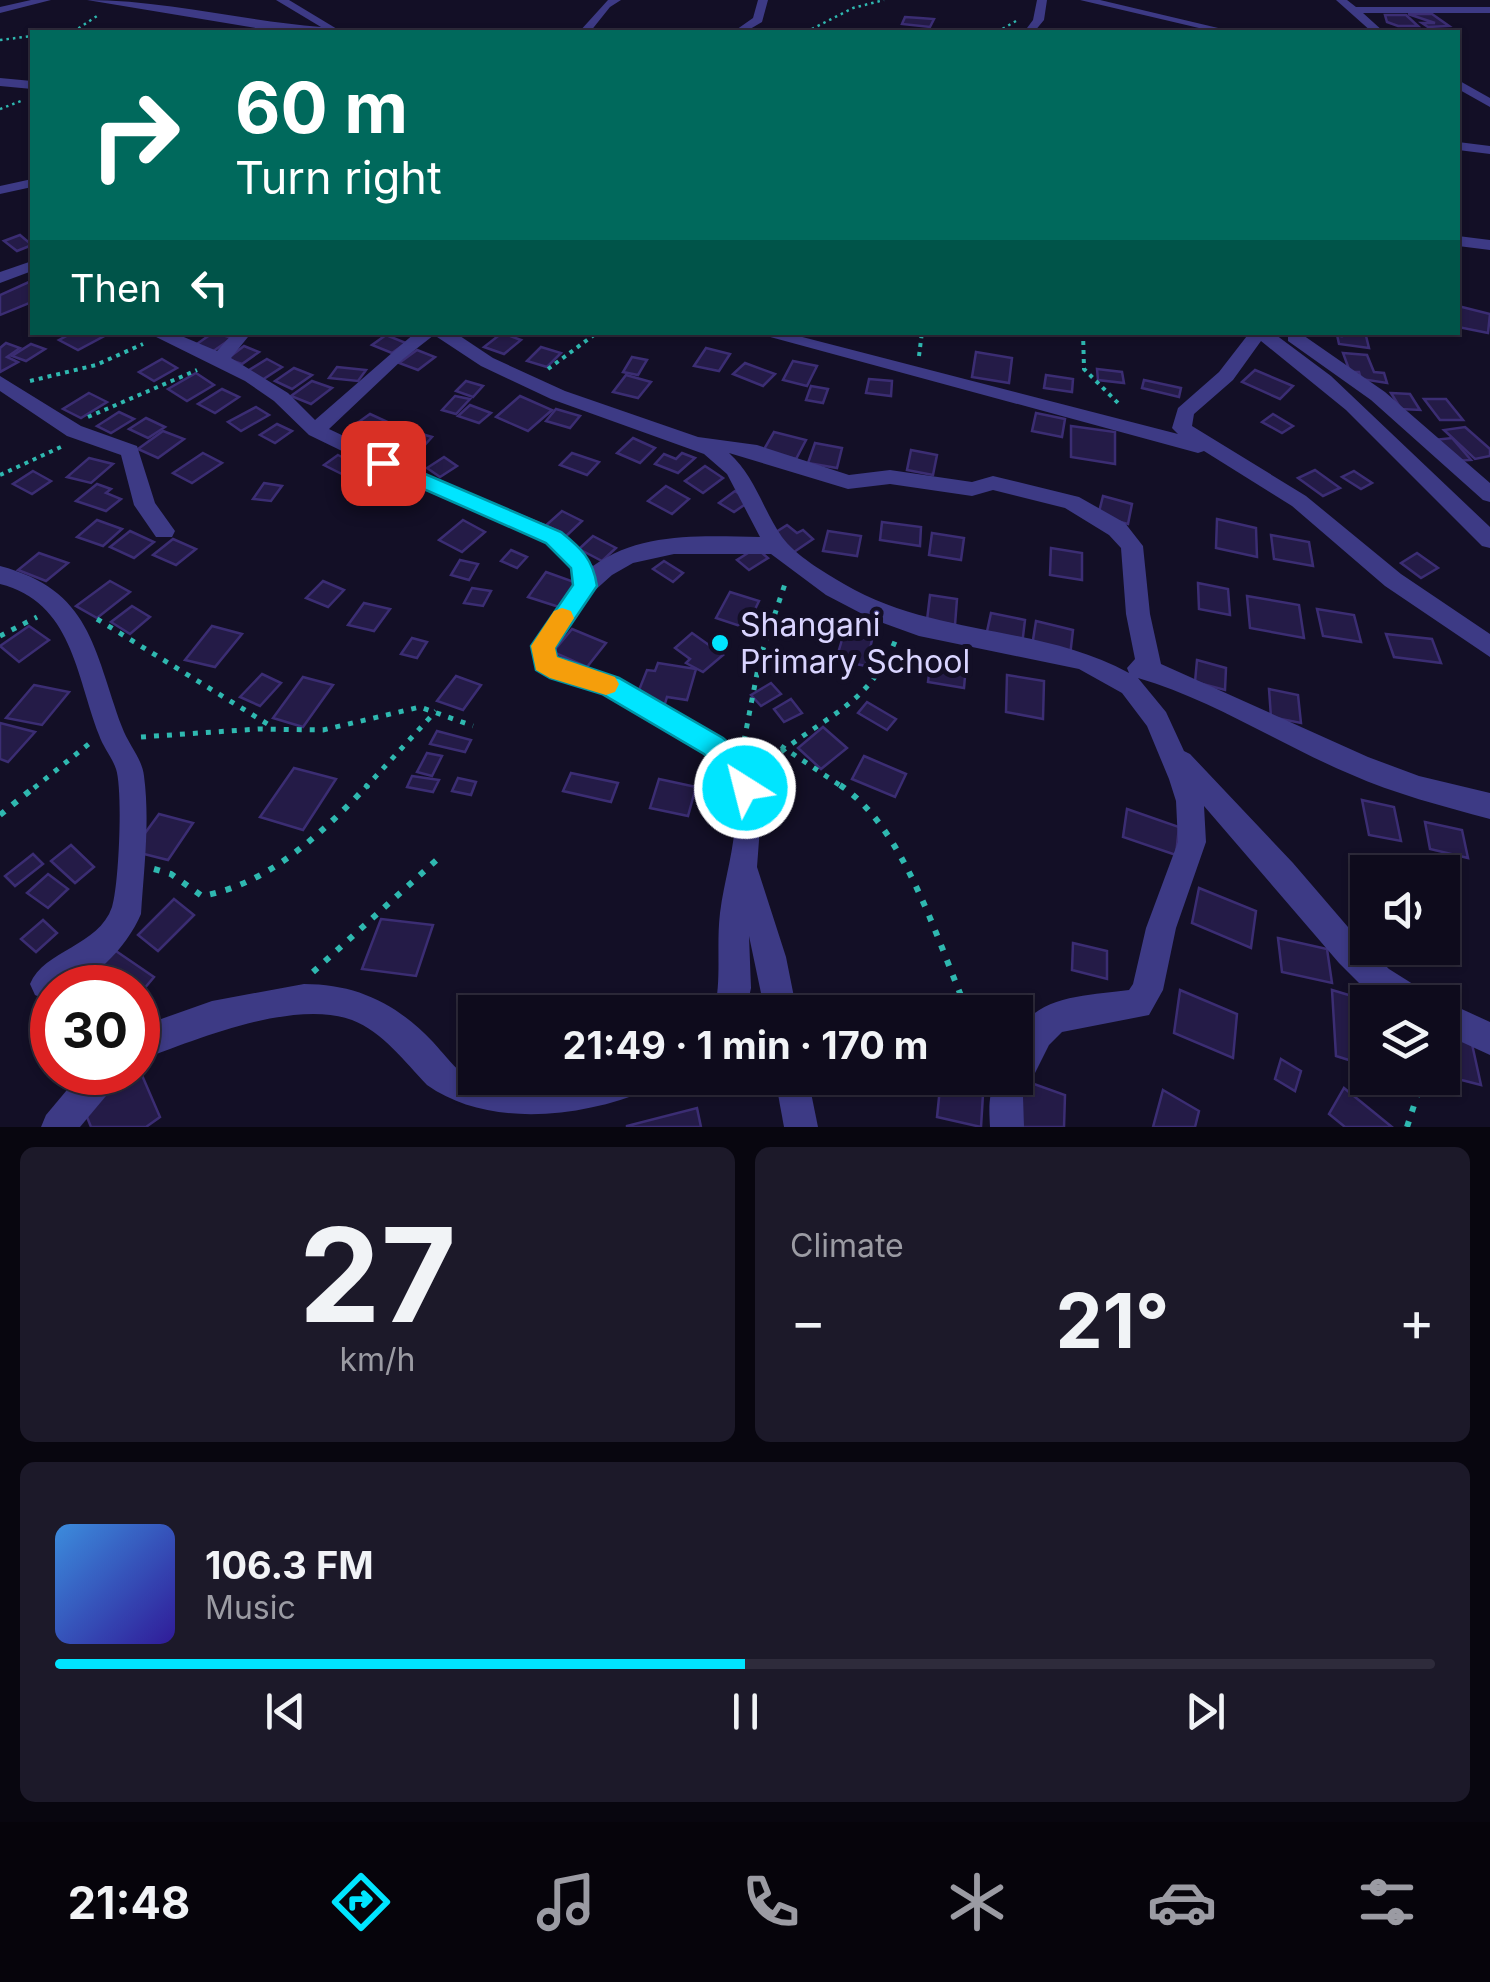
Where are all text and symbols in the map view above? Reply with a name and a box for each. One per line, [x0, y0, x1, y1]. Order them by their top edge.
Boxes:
text: 60 m [235, 65, 408, 150]
icon: right [70, 70, 200, 200]
text: Turn right [235, 150, 442, 205]
icon: left [182, 260, 237, 315]
text: Then [70, 265, 162, 311]
pin [341, 421, 426, 506]
icon: arrive [356, 436, 411, 491]
place label: Shangani Primary School [740, 605, 970, 681]
marker: Shangani Primary School [709, 632, 731, 654]
position arrow [693, 736, 797, 840]
map controls [1350, 855, 1460, 1095]
button: sound [1350, 855, 1460, 965]
speed limit sign: 30 [30, 965, 160, 1095]
button: layers [1350, 985, 1460, 1095]
text: 21:49 · 1 min · 170 m [563, 1022, 928, 1068]
text: 27 [299, 1196, 456, 1353]
text: Climate [790, 1226, 904, 1265]
text: 21° [1055, 1275, 1170, 1366]
text: − [790, 1288, 826, 1354]
text: + [1399, 1288, 1435, 1354]
text: km/h [339, 1340, 416, 1379]
text: 106.3 FM [205, 1542, 374, 1588]
text: Music [205, 1588, 296, 1627]
icon: previous [258, 1684, 313, 1739]
icon: pause [718, 1684, 773, 1739]
icon: next [1178, 1684, 1233, 1739]
icon: directions [326, 1867, 396, 1937]
icon: music [531, 1867, 601, 1937]
icon: phone [736, 1867, 806, 1937]
icon: climate [942, 1867, 1012, 1937]
icon: car [1147, 1867, 1217, 1937]
icon: filters [1352, 1867, 1422, 1937]
text: 21:48 [68, 1875, 190, 1930]

